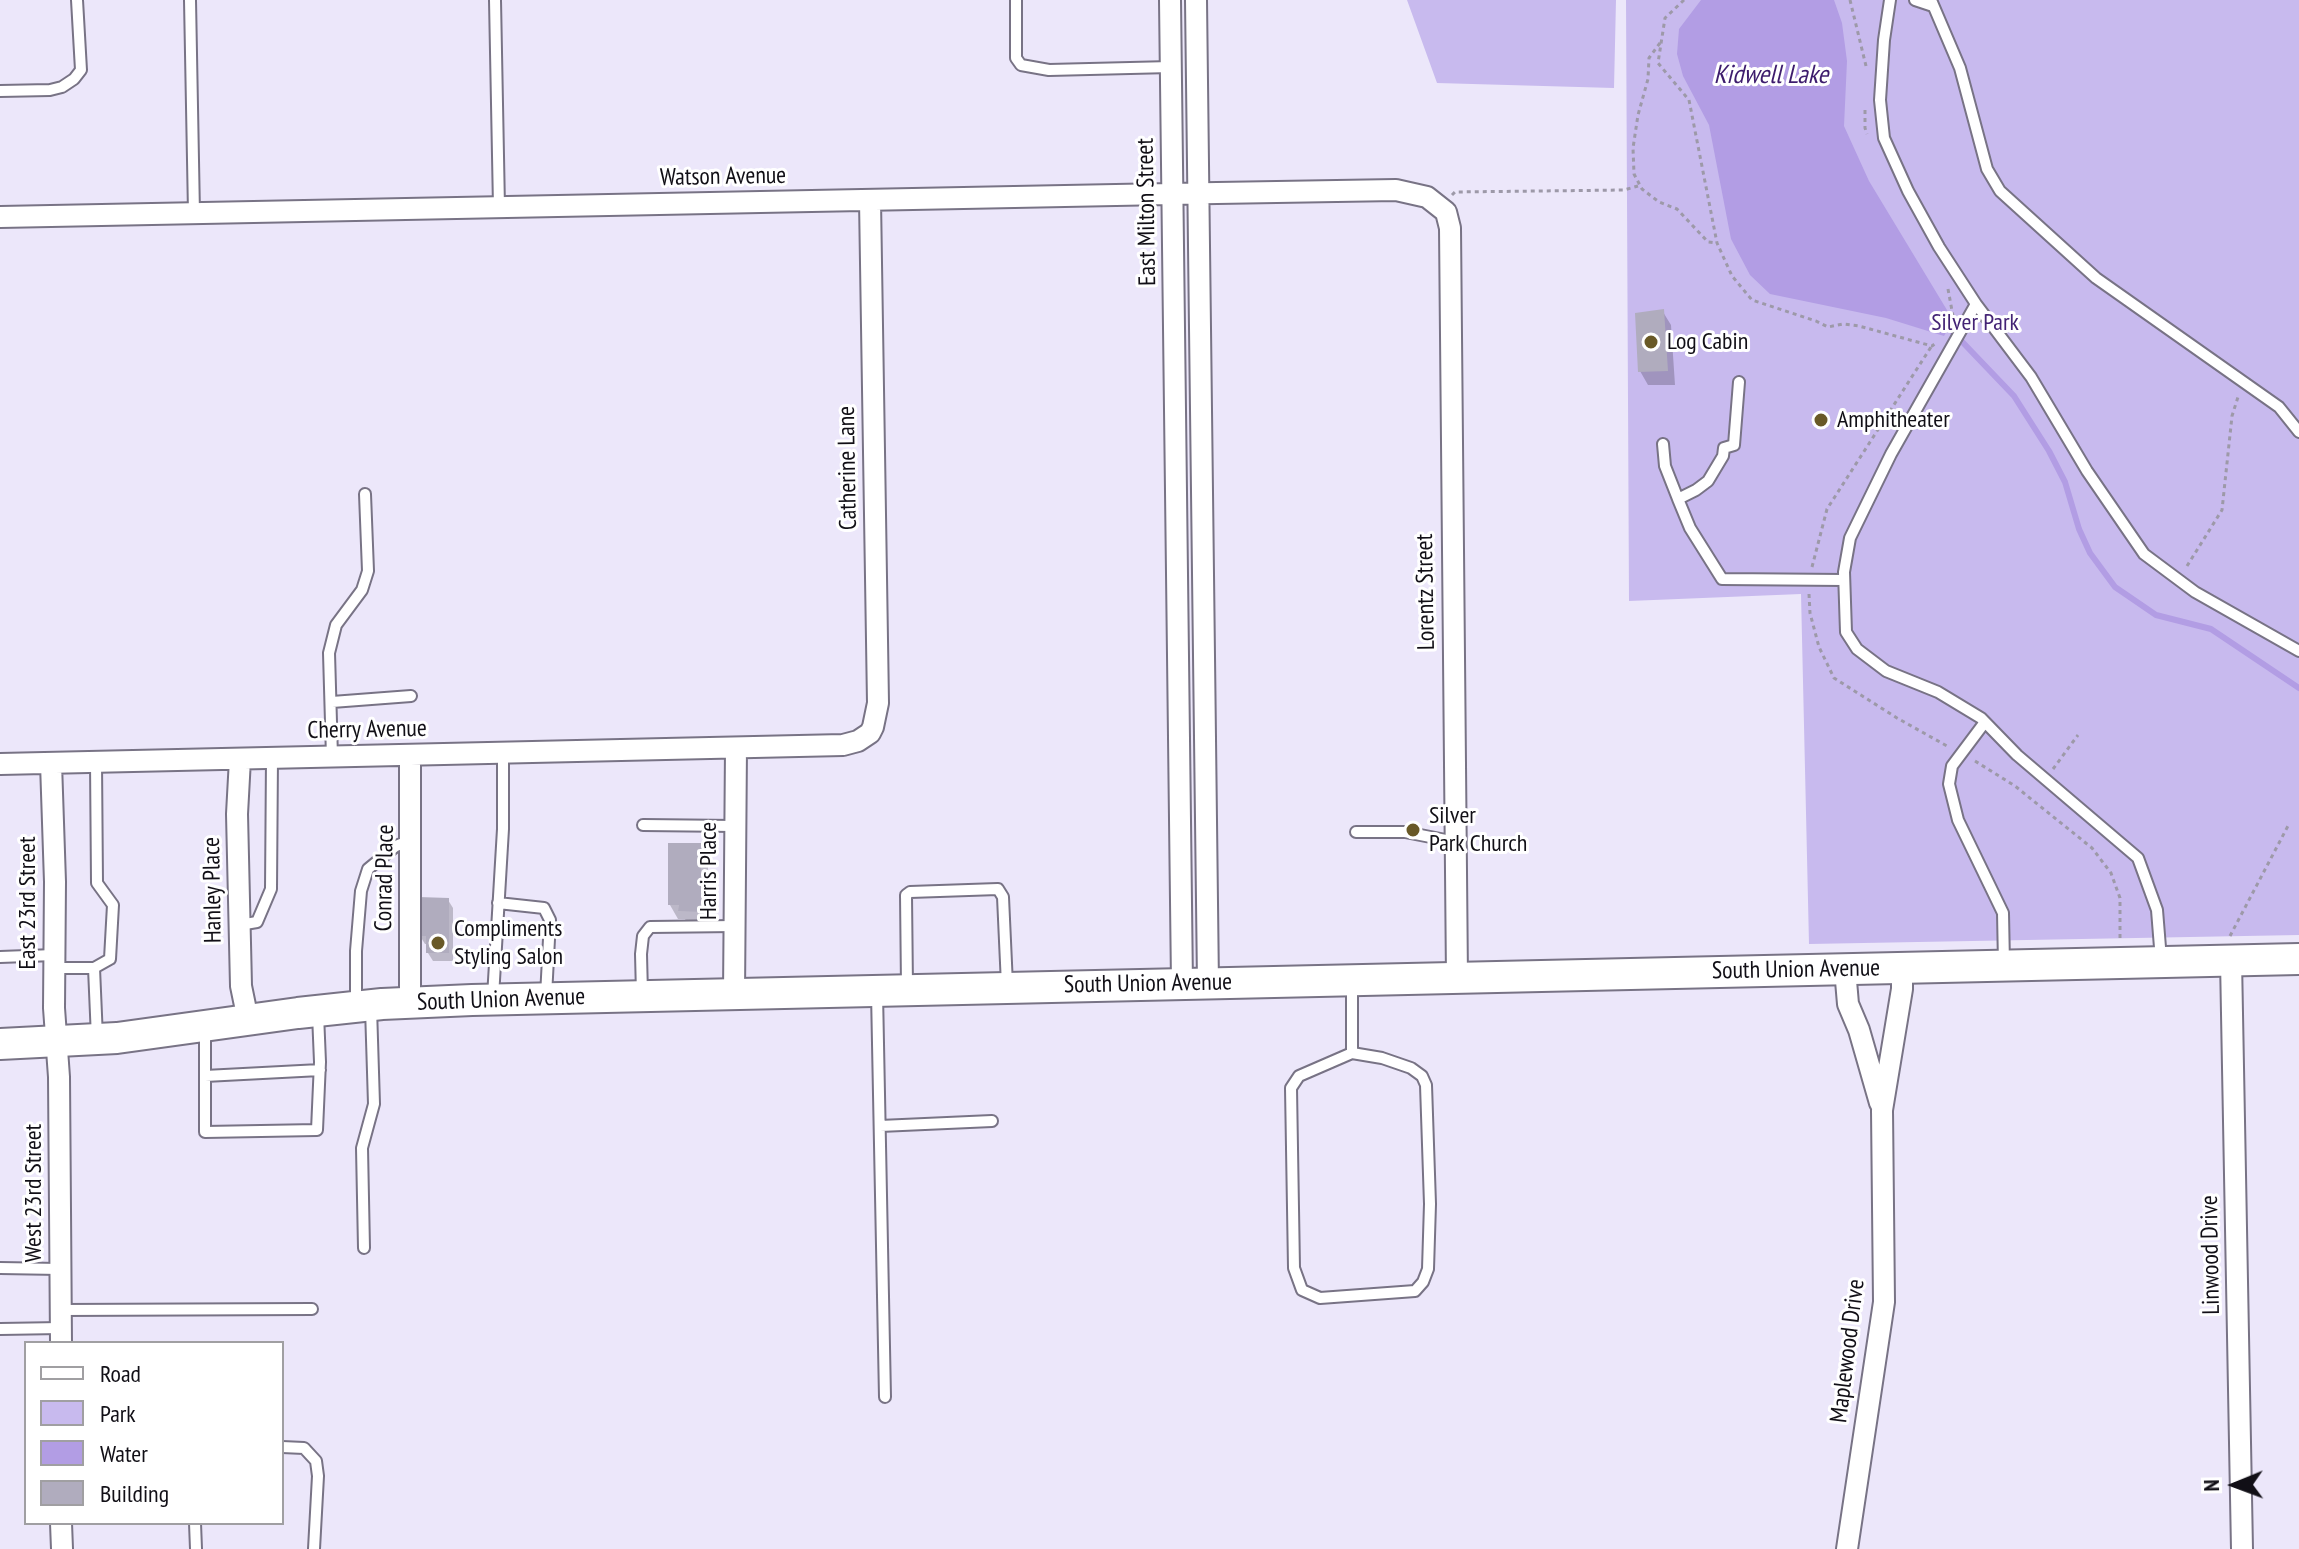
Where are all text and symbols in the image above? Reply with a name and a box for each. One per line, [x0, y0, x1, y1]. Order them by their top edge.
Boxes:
water label: Kidwell Lake [1714, 60, 1828, 92]
street label: East Milton Street [1131, 138, 1163, 286]
street label: Watson Avenue [660, 161, 786, 193]
park label: Silver Park [1931, 309, 2019, 337]
place label: Log Cabin [1667, 328, 1748, 356]
marker: Log Cabin [1642, 333, 1660, 351]
street label: Catherine Lane [833, 406, 863, 530]
place label: Amphitheater [1837, 406, 1950, 434]
marker: Amphitheater [1812, 411, 1830, 429]
street label: Lorentz Street [1411, 534, 1441, 650]
street label: Cherry Avenue [307, 715, 427, 745]
place label: Silver Park Church [1429, 802, 1527, 858]
marker: Silver Park Church [1404, 821, 1422, 839]
street label: Harris Place [695, 822, 723, 920]
street label: Conrad Place [370, 824, 400, 932]
street label: East 23rd Street [14, 836, 42, 970]
street label: Hanley Place [198, 837, 228, 943]
place label: Compliments Styling Salon [454, 915, 563, 971]
marker: Compliments Styling Salon [429, 934, 447, 952]
street label: South Union Avenue [1712, 954, 1880, 986]
street label: South Union Avenue [1064, 968, 1232, 1000]
street label: South Union Avenue [416, 983, 586, 1017]
street label: West 23rd Street [20, 1124, 48, 1262]
street label: Linwood Drive [2196, 1195, 2226, 1315]
street label: Maplewood Drive [1825, 1278, 1871, 1424]
legend [24, 1341, 284, 1525]
text: Road [100, 1358, 141, 1389]
text: Park [100, 1398, 136, 1429]
text: Water [100, 1438, 148, 1469]
north arrow [2195, 1445, 2275, 1525]
text: Building [100, 1478, 169, 1509]
text: N [2197, 1479, 2225, 1492]

